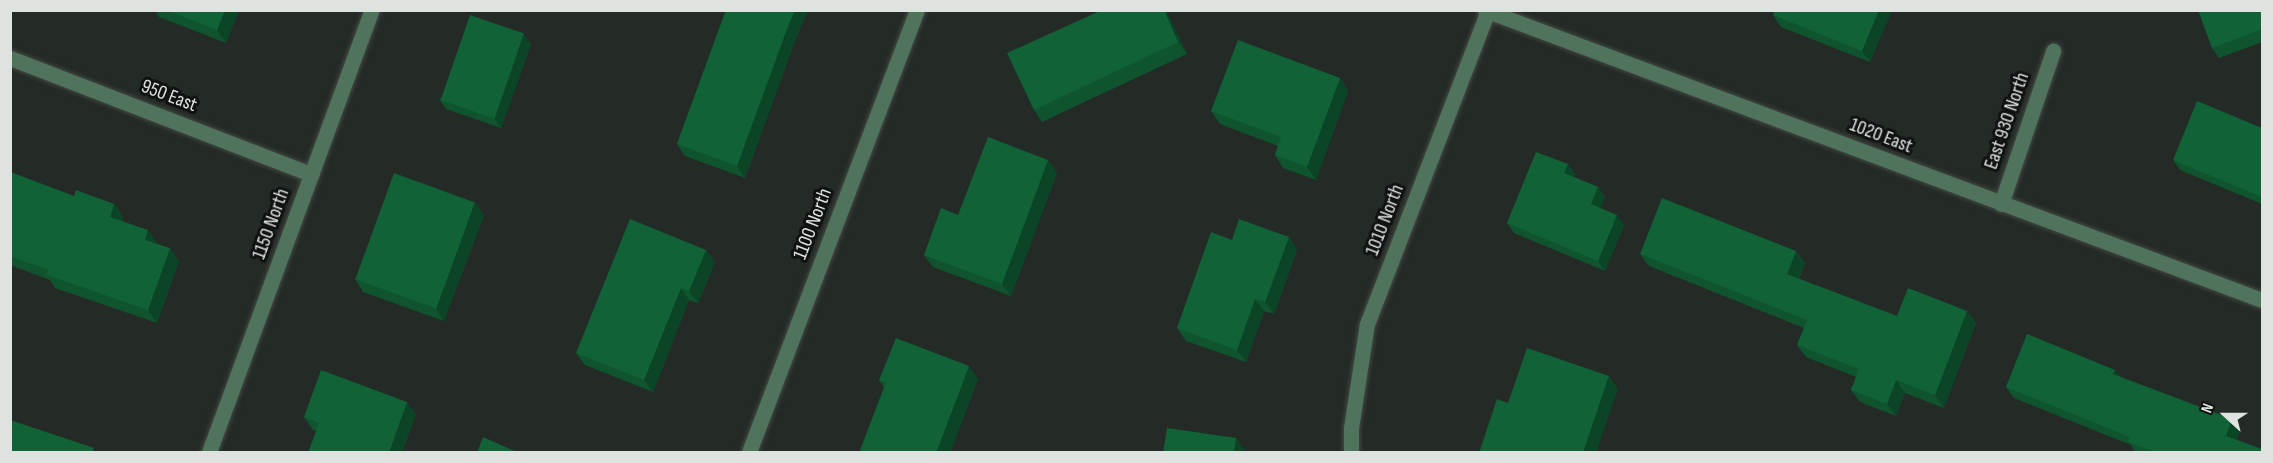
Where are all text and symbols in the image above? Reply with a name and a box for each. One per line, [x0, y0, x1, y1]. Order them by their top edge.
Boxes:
street label: East 930 North [1979, 70, 2035, 172]
street label: 950 East [138, 74, 200, 118]
street label: 1020 East [1846, 113, 1916, 159]
street label: 1010 North [1361, 181, 1409, 259]
street label: 1150 North [247, 185, 295, 263]
street label: 1100 North [789, 185, 837, 263]
north arrow [2195, 385, 2255, 445]
text: N [2197, 401, 2218, 416]

